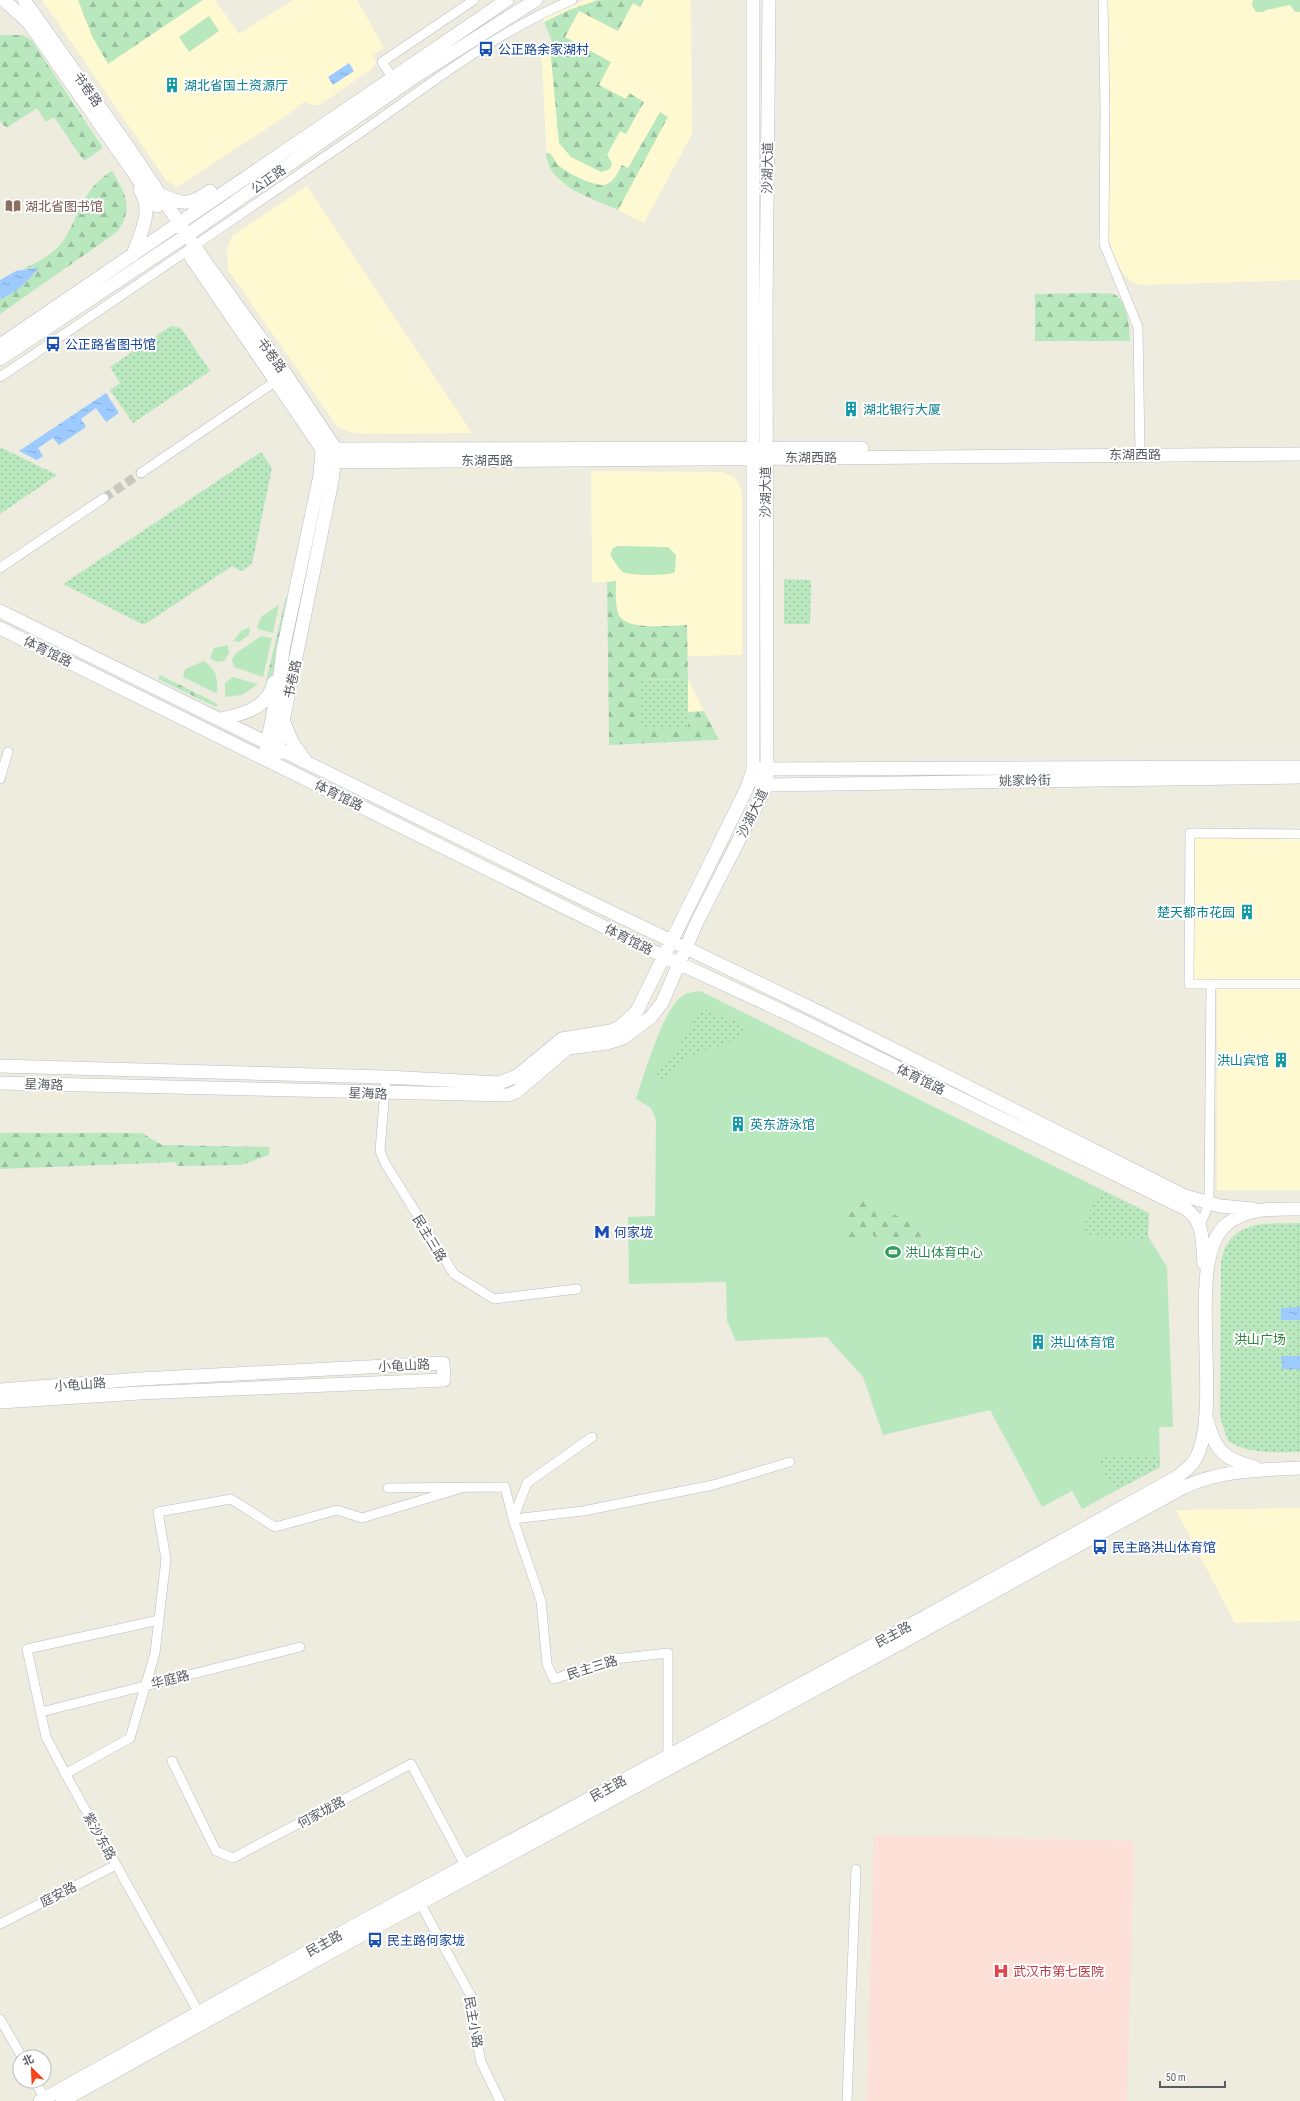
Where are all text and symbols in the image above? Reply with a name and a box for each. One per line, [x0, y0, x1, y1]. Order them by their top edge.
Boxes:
bus stop icon: 公正路余家湖村 [477, 40, 495, 58]
place label: 公正路余家湖村 [498, 42, 589, 58]
street label: 书卷路 [69, 69, 105, 110]
building icon: 湖北省国土资源厅 [163, 76, 181, 94]
place label: 湖北省国土资源厅 [184, 78, 288, 94]
street label: 沙湖大道 [760, 142, 776, 194]
street label: 公正路 [248, 162, 289, 198]
library icon: 湖北省图书馆 [4, 197, 22, 215]
place label: 湖北省图书馆 [25, 199, 103, 215]
bus stop icon: 公正路省图书馆 [44, 335, 62, 353]
street label: 书卷路 [253, 335, 289, 376]
place label: 公正路省图书馆 [65, 337, 156, 353]
building icon: 湖北银行大厦 [842, 400, 860, 418]
place label: 湖北银行大厦 [863, 402, 941, 418]
street label: 东湖西路 [1109, 447, 1161, 463]
street label: 东湖西路 [785, 450, 837, 466]
street label: 东湖西路 [461, 453, 513, 469]
street label: 沙湖大道 [758, 466, 774, 518]
street label: 体育馆路 [21, 633, 74, 670]
street label: 书卷路 [281, 658, 305, 700]
street label: 姚家岭街 [999, 773, 1051, 789]
street label: 体育馆路 [312, 777, 365, 814]
street label: 沙湖大道 [734, 787, 771, 840]
building icon: 楚天都市花园 [1238, 903, 1256, 921]
place label: 楚天都市花园 [1157, 905, 1235, 921]
street label: 体育馆路 [602, 921, 655, 959]
building icon: 洪山宾馆 [1272, 1051, 1290, 1069]
place label: 洪山宾馆 [1217, 1053, 1269, 1069]
street label: 体育馆路 [894, 1061, 947, 1098]
street label: 星海路 [24, 1076, 64, 1094]
street label: 星海路 [348, 1085, 388, 1103]
building icon: 英东游泳馆 [729, 1115, 747, 1133]
place label: 英东游泳馆 [750, 1117, 815, 1133]
street label: 民主三路 [409, 1212, 449, 1265]
metro station icon: 何家垅 [593, 1223, 611, 1241]
place label: 何家垅 [614, 1225, 653, 1241]
sports icon: 洪山体育中心 [884, 1243, 902, 1261]
place label: 洪山体育中心 [905, 1245, 983, 1261]
park label: 洪山广场 [1234, 1332, 1286, 1348]
building icon: 洪山体育馆 [1029, 1333, 1047, 1351]
place label: 洪山体育馆 [1050, 1335, 1115, 1351]
street label: 小龟山路 [378, 1357, 430, 1375]
street label: 小龟山路 [54, 1375, 107, 1395]
bus stop icon: 民主路洪山体育馆 [1091, 1538, 1109, 1556]
place label: 民主路洪山体育馆 [1112, 1540, 1216, 1556]
street label: 民主路 [872, 1619, 914, 1651]
street label: 民主三路 [565, 1653, 620, 1683]
street label: 华庭路 [149, 1667, 191, 1692]
street label: 民主路 [588, 1772, 629, 1805]
street label: 何家垅路 [295, 1794, 348, 1832]
street label: 紫沙东路 [80, 1810, 119, 1863]
street label: 庭安路 [37, 1879, 79, 1911]
street label: 民主路 [304, 1927, 345, 1960]
bus stop icon: 民主路何家垅 [366, 1931, 384, 1949]
place label: 民主路何家垅 [387, 1933, 465, 1949]
hospital icon: 武汉市第七医院 [992, 1962, 1010, 1980]
place label: 武汉市第七医院 [1013, 1964, 1104, 1980]
street label: 民主小路 [461, 1995, 485, 2049]
north arrow [12, 2049, 52, 2089]
text: 北 [20, 2052, 36, 2068]
scale bar [1160, 2063, 1225, 2089]
text: 50 m [1166, 2070, 1186, 2085]

